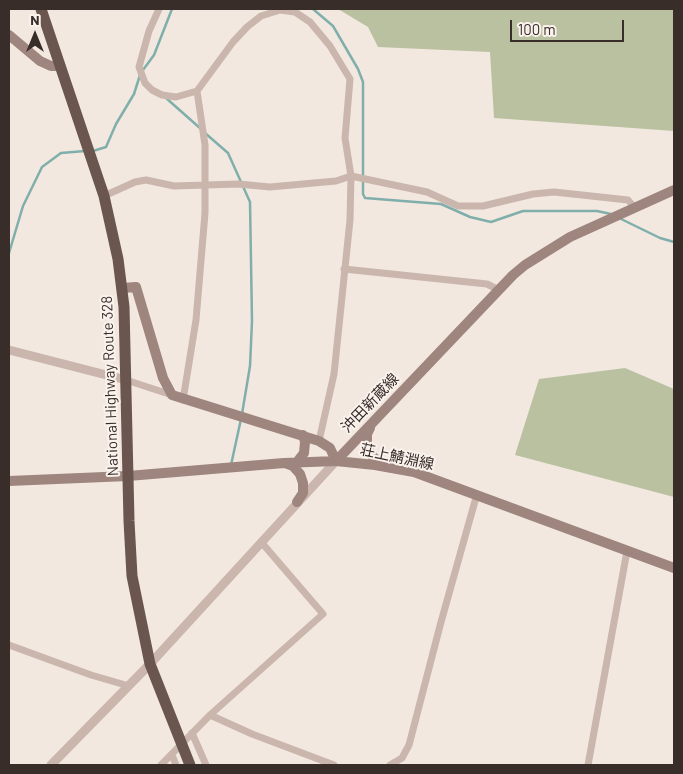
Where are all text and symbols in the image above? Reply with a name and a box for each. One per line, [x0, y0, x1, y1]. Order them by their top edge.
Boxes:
north arrow [10, 10, 60, 60]
scale bar [513, 10, 627, 42]
text: N [30, 11, 40, 28]
text: 100 m [518, 20, 556, 38]
street label: National Highway Route 328 [98, 296, 122, 476]
street label: 沖田新蔵線 [337, 370, 403, 436]
street label: 荘上鯖淵線 [358, 440, 436, 474]

